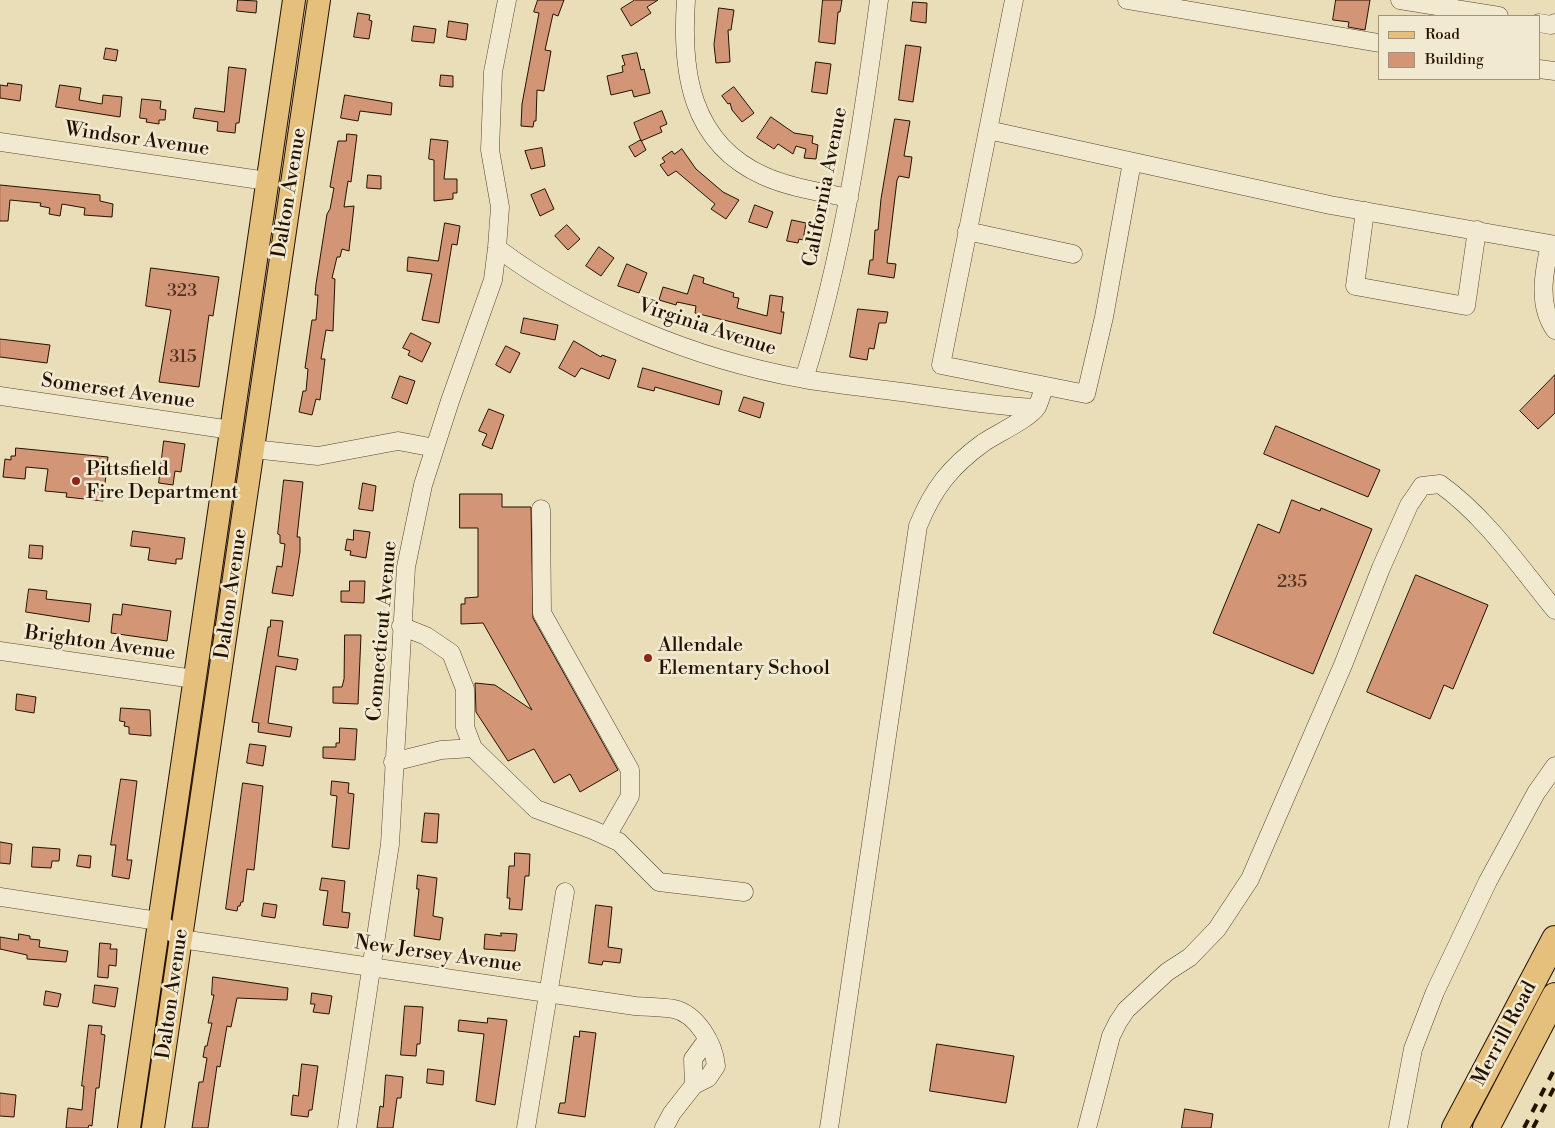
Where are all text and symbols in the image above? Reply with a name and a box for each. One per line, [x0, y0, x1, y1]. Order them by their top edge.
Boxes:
legend [1378, 15, 1540, 80]
text: Road [1425, 25, 1460, 44]
text: Building [1425, 50, 1484, 69]
street label: California Avenue [799, 105, 853, 269]
street label: Windsor Avenue [63, 118, 211, 162]
street label: Dalton Avenue [268, 126, 312, 260]
house number: 323 [167, 281, 197, 303]
street label: Virginia Avenue [635, 294, 779, 362]
house number: 315 [169, 347, 197, 369]
street label: Somerset Avenue [40, 369, 196, 415]
place label: Pittsfield Fire Department [86, 458, 238, 505]
marker: Pittsfield Fire Department [70, 475, 82, 487]
street label: Dalton Avenue [211, 527, 253, 661]
street label: Connecticut Avenue [363, 540, 403, 722]
house number: 235 [1277, 572, 1307, 594]
street label: Brighton Avenue [23, 622, 177, 666]
place label: Allendale Elementary School [658, 634, 830, 681]
marker: Allendale Elementary School [642, 652, 654, 664]
street label: Dalton Avenue [152, 927, 194, 1061]
street label: New Jersey Avenue [353, 931, 523, 979]
street label: Merrill Road [1467, 978, 1543, 1090]

